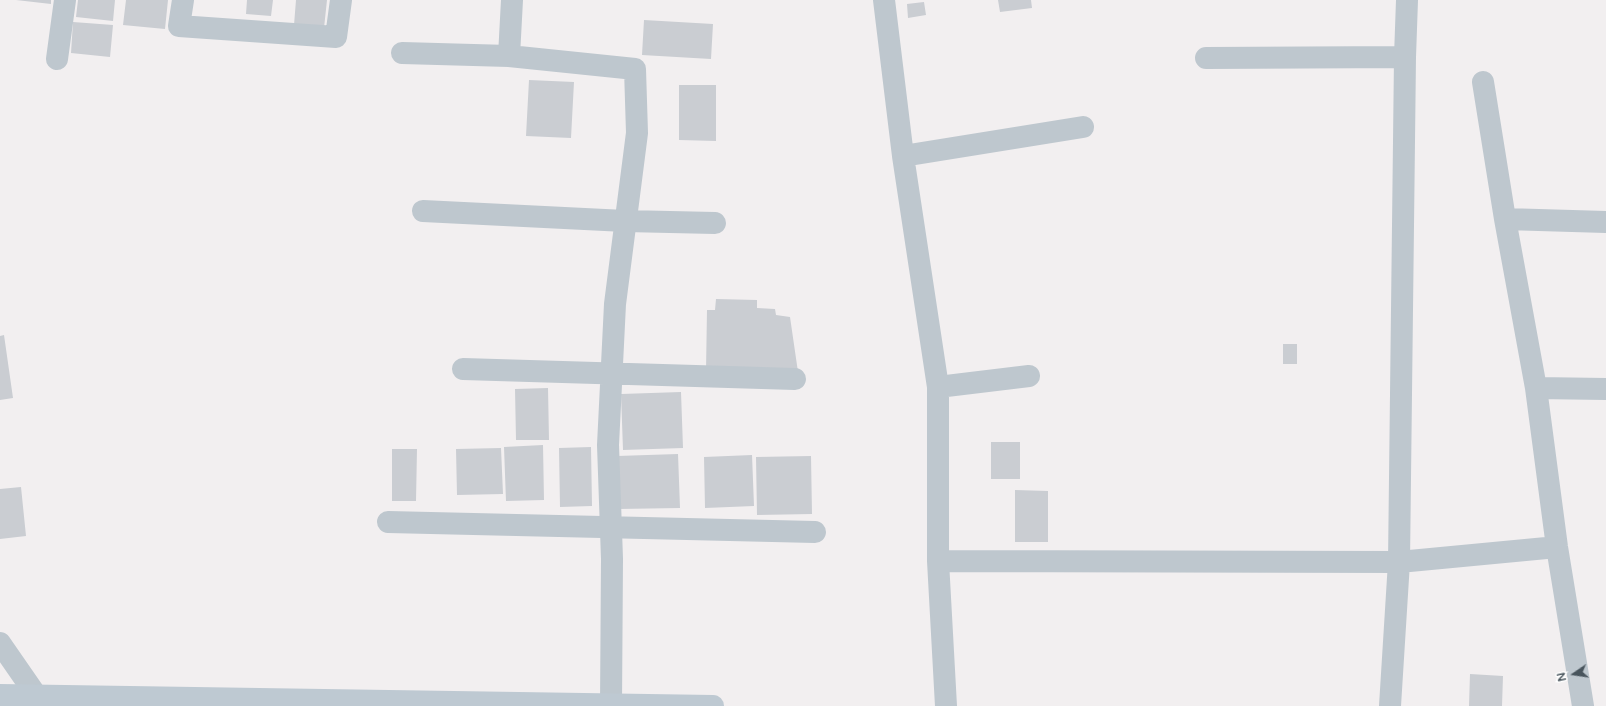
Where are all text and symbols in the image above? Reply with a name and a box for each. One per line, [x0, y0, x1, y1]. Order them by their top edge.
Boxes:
north arrow [1554, 654, 1594, 694]
text: N [1554, 671, 1569, 683]

